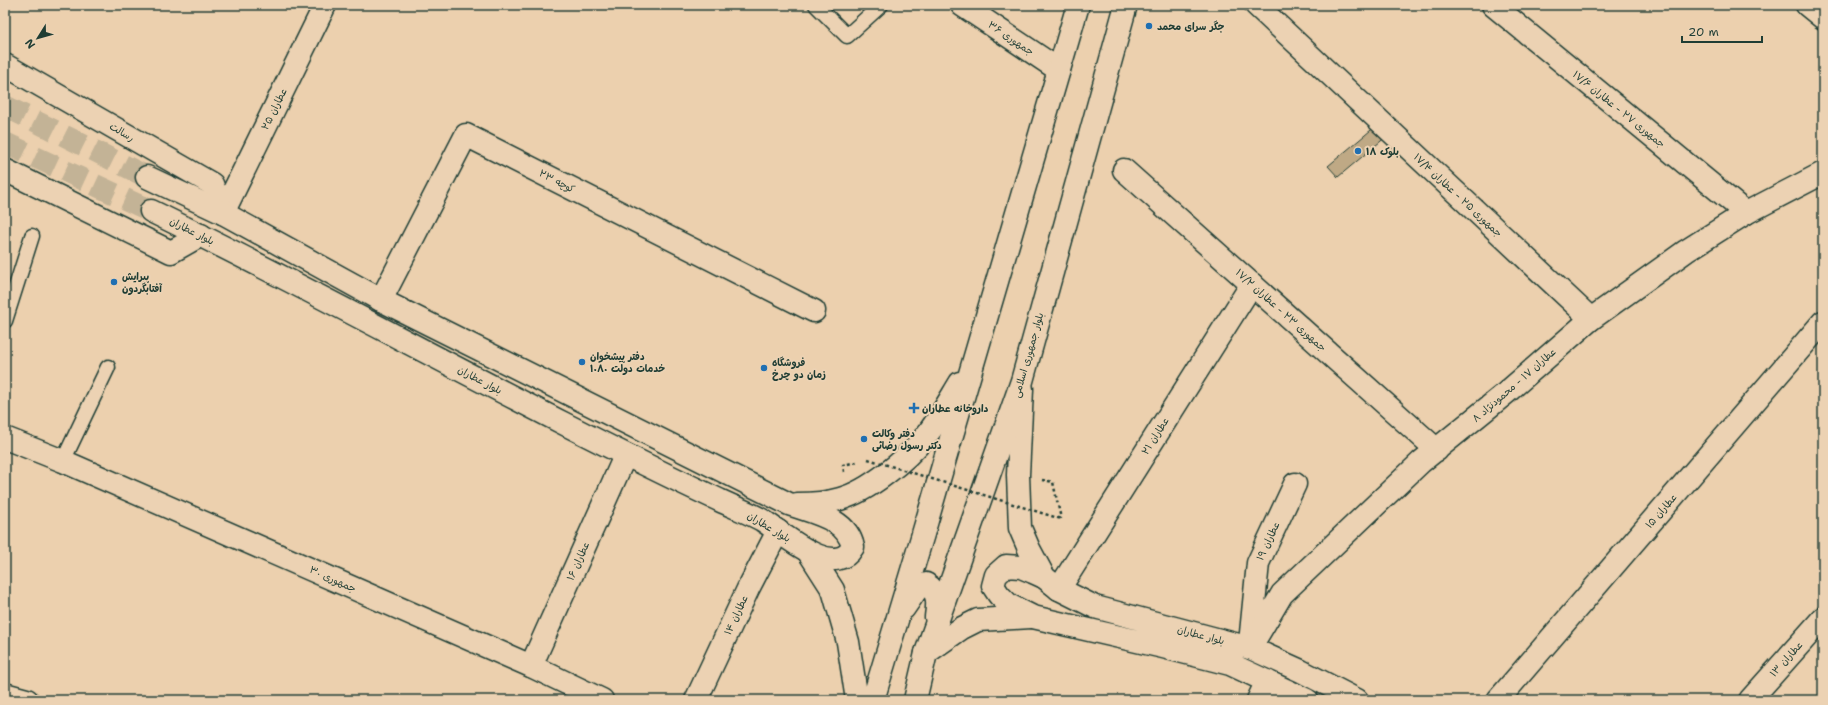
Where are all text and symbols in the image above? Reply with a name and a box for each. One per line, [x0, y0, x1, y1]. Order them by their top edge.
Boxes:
north arrow [18, 18, 58, 58]
street label: جمهوری ۳۶ [985, 18, 1037, 59]
scale bar [1682, 18, 1762, 44]
place label: جگر سرای محمد [1157, 20, 1225, 33]
marker: جگر سرای محمد [1144, 21, 1154, 31]
text: 20 m [1688, 24, 1719, 40]
text: N [22, 35, 39, 52]
street label: جمهوری ۲۷ - عطاران ۱۷/۶ [1569, 68, 1668, 151]
street label: عطاران ۲۵ [258, 86, 290, 132]
street label: رسالت [107, 120, 137, 144]
place label: بلوک ۱۸ [1366, 145, 1399, 159]
marker: بلوک ۱۸ [1353, 146, 1363, 156]
street label: جمهوری ۲۵ - عطاران ۱۷/۴ [1410, 150, 1505, 240]
street label: کوچه ۲۳ [537, 166, 577, 196]
street label: بلوار عطاران [168, 214, 217, 248]
street label: جمهوری ۲۳ - عطاران ۱۷/۲ [1232, 266, 1329, 355]
place label: پیرایش آفتابگردون [122, 270, 163, 295]
marker: پیرایش آفتابگردون [109, 277, 119, 287]
street label: بلوار جمهوری اسلامی [1010, 311, 1047, 399]
street label: عطاران ۱۷ - محمودنژاد ۸ [1469, 345, 1559, 425]
place label: دفتر پیشخوان خدمات دولت ۱۰۸۰ [590, 350, 665, 375]
place label: فروشگاه زمان دو چرخ [772, 356, 826, 381]
marker: دفتر پیشخوان خدمات دولت ۱۰۸۰ [577, 357, 587, 367]
street label: بلوار عطاران [456, 363, 504, 397]
marker: فروشگاه زمان دو چرخ [759, 363, 769, 373]
place label: داروخانه عطاران [922, 402, 988, 416]
marker: داروخانه عطاران [909, 403, 919, 413]
street label: عطاران ۲۱ [1138, 415, 1172, 457]
place label: دفتر وکالت دکتر رسول رضائی [872, 427, 942, 452]
marker: دفتر وکالت دکتر رسول رضائی [859, 434, 869, 444]
street label: عطاران ۱۵ [1642, 491, 1680, 531]
street label: بلوار عطاران [745, 509, 793, 545]
street label: عطاران ۱۹ [1253, 520, 1283, 562]
street label: عطاران ۱۶ [564, 540, 592, 582]
street label: جمهوری ۳۰ [307, 563, 359, 596]
street label: عطاران ۱۴ [721, 593, 751, 637]
street label: بلوار عطاران [1176, 622, 1226, 648]
street label: عطاران ۱۳ [1767, 639, 1805, 679]

